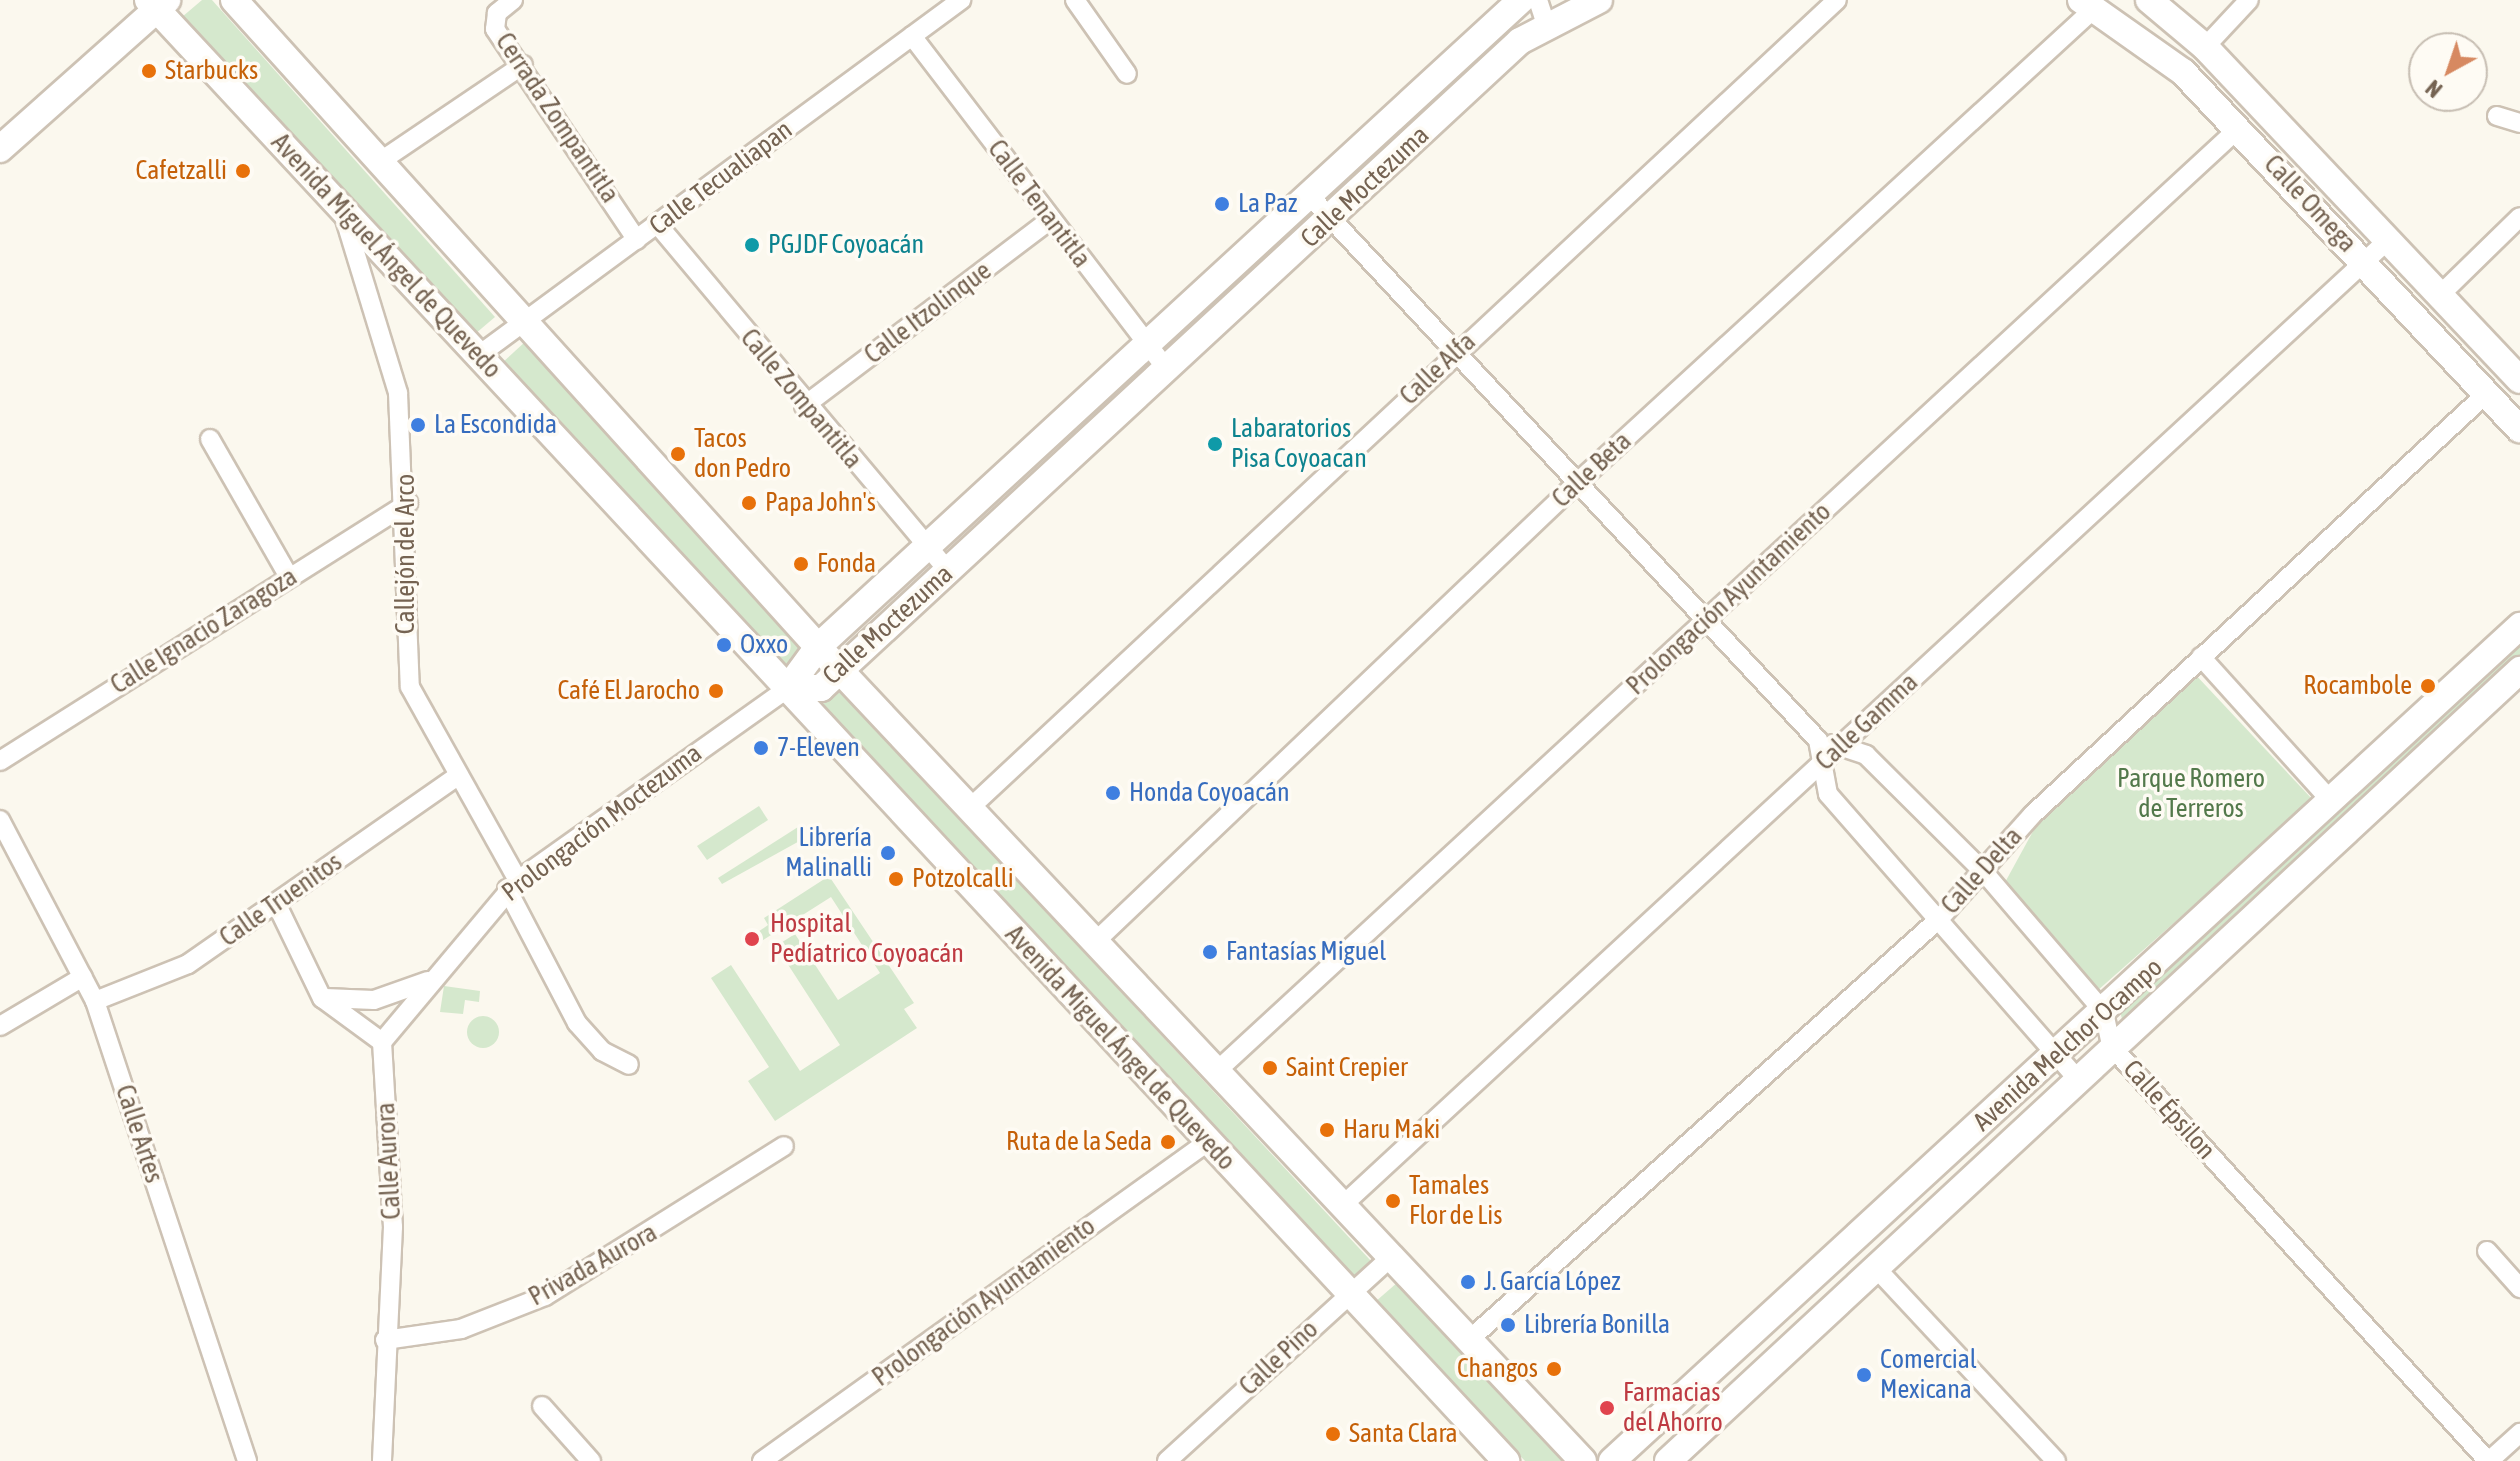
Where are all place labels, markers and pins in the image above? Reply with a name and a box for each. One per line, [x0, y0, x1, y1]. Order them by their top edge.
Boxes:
place label: Starbucks [165, 55, 258, 87]
marker: Starbucks [140, 62, 158, 80]
place label: Cafetzalli [136, 155, 227, 187]
marker: Cafetzalli [234, 162, 252, 180]
place label: La Paz [1238, 188, 1297, 220]
marker: La Paz [1213, 195, 1231, 213]
place label: PGJDF Coyoacán [768, 229, 924, 261]
marker: PGJDF Coyoacán [743, 236, 761, 254]
place label: La Escondida [434, 409, 557, 441]
place label: Labaratorios Pisa Coyoacan [1231, 413, 1367, 474]
marker: La Escondida [409, 416, 427, 434]
place label: Tacos don Pedro [694, 423, 791, 484]
marker: Labaratorios Pisa Coyoacan [1206, 435, 1224, 453]
marker: Tacos don Pedro [669, 445, 687, 463]
place label: Papa John's [765, 487, 876, 519]
marker: Papa John's [740, 494, 758, 512]
place label: Fonda [817, 548, 876, 580]
marker: Fonda [792, 555, 810, 573]
place label: Oxxo [740, 629, 788, 661]
marker: Oxxo [715, 636, 733, 654]
place label: Rocambole [2303, 670, 2412, 702]
place label: Café El Jarocho [557, 675, 700, 707]
marker: Rocambole [2419, 677, 2437, 695]
marker: Café El Jarocho [707, 682, 725, 700]
place label: 7-Eleven [777, 732, 860, 764]
marker: 7-Eleven [752, 739, 770, 757]
place label: Honda Coyoacán [1129, 777, 1290, 809]
marker: Honda Coyoacán [1104, 784, 1122, 802]
place label: Librería Malinalli [785, 822, 872, 884]
marker: Librería Malinalli [879, 844, 897, 862]
place label: Potzolcalli [912, 863, 1014, 895]
marker: Potzolcalli [887, 870, 905, 888]
place label: Hospital Pedíatrico Coyoacán [770, 908, 964, 970]
marker: Hospital Pedíatrico Coyoacán [741, 928, 763, 950]
place label: Fantasías Miguel [1226, 936, 1386, 968]
marker: Fantasías Miguel [1201, 943, 1219, 961]
place label: Saint Crepier [1286, 1052, 1408, 1084]
marker: Saint Crepier [1261, 1059, 1279, 1077]
place label: Haru Maki [1343, 1114, 1440, 1146]
marker: Haru Maki [1318, 1121, 1336, 1139]
place label: Ruta de la Seda [1006, 1126, 1152, 1158]
marker: Ruta de la Seda [1159, 1133, 1177, 1151]
place label: Tamales Flor de Lis [1409, 1170, 1502, 1232]
marker: Tamales Flor de Lis [1384, 1192, 1402, 1210]
place label: J. García López [1484, 1266, 1621, 1298]
marker: J. García López [1459, 1273, 1477, 1291]
place label: Librería Bonilla [1524, 1309, 1670, 1341]
marker: Librería Bonilla [1499, 1316, 1517, 1334]
place label: Comercial Mexicana [1880, 1344, 1977, 1406]
place label: Changos [1457, 1353, 1538, 1385]
marker: Changos [1545, 1360, 1563, 1378]
marker: Comercial Mexicana [1855, 1366, 1873, 1384]
place label: Farmacias del Ahorro [1623, 1377, 1723, 1438]
marker: Farmacias del Ahorro [1598, 1399, 1616, 1417]
place label: Santa Clara [1349, 1418, 1458, 1450]
marker: Santa Clara [1324, 1425, 1342, 1443]

